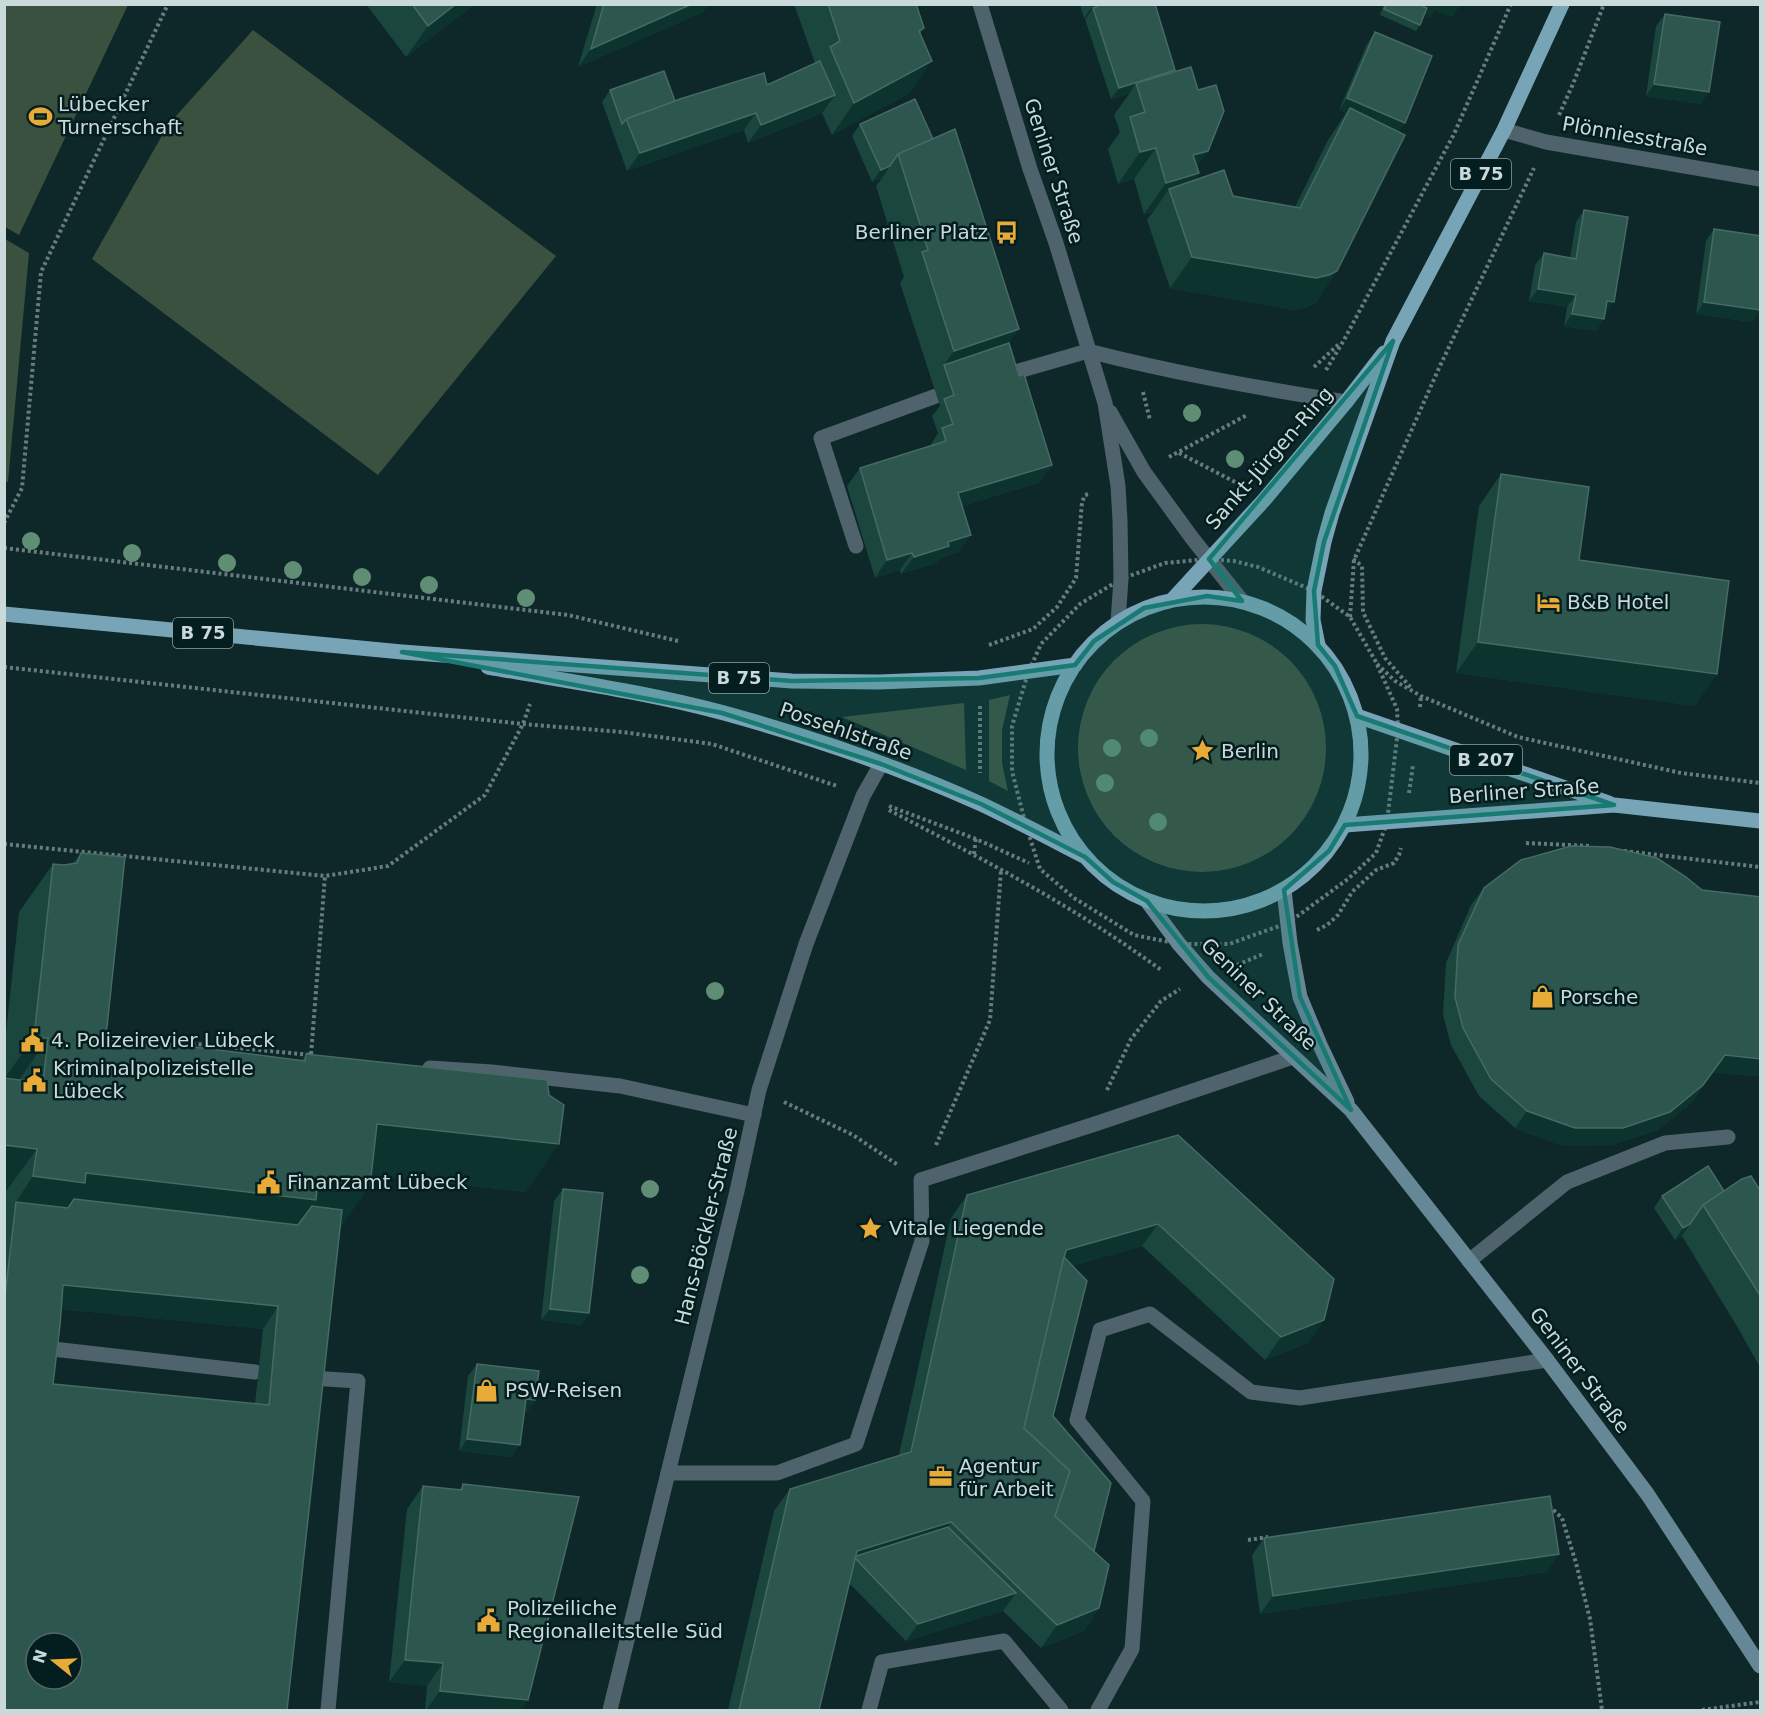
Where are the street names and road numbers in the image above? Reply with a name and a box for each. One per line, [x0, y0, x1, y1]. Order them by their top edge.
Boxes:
street label: Geniner Straße [1019, 95, 1089, 247]
street label: Plönniesstraße [1560, 111, 1710, 161]
road number: B 75 [1451, 159, 1511, 189]
street label: Sankt-Jürgen-Ring [1200, 382, 1338, 534]
road number: B 75 [173, 618, 233, 648]
road number: B 75 [709, 663, 769, 693]
street label: Possehlstraße [777, 697, 915, 765]
road number: B 207 [1450, 745, 1522, 775]
street label: Berliner Straße [1448, 774, 1600, 808]
street label: Geniner Straße [1196, 933, 1322, 1055]
street label: Hans-Böckler-Straße [670, 1124, 742, 1328]
street label: Geniner Straße [1525, 1302, 1635, 1438]

